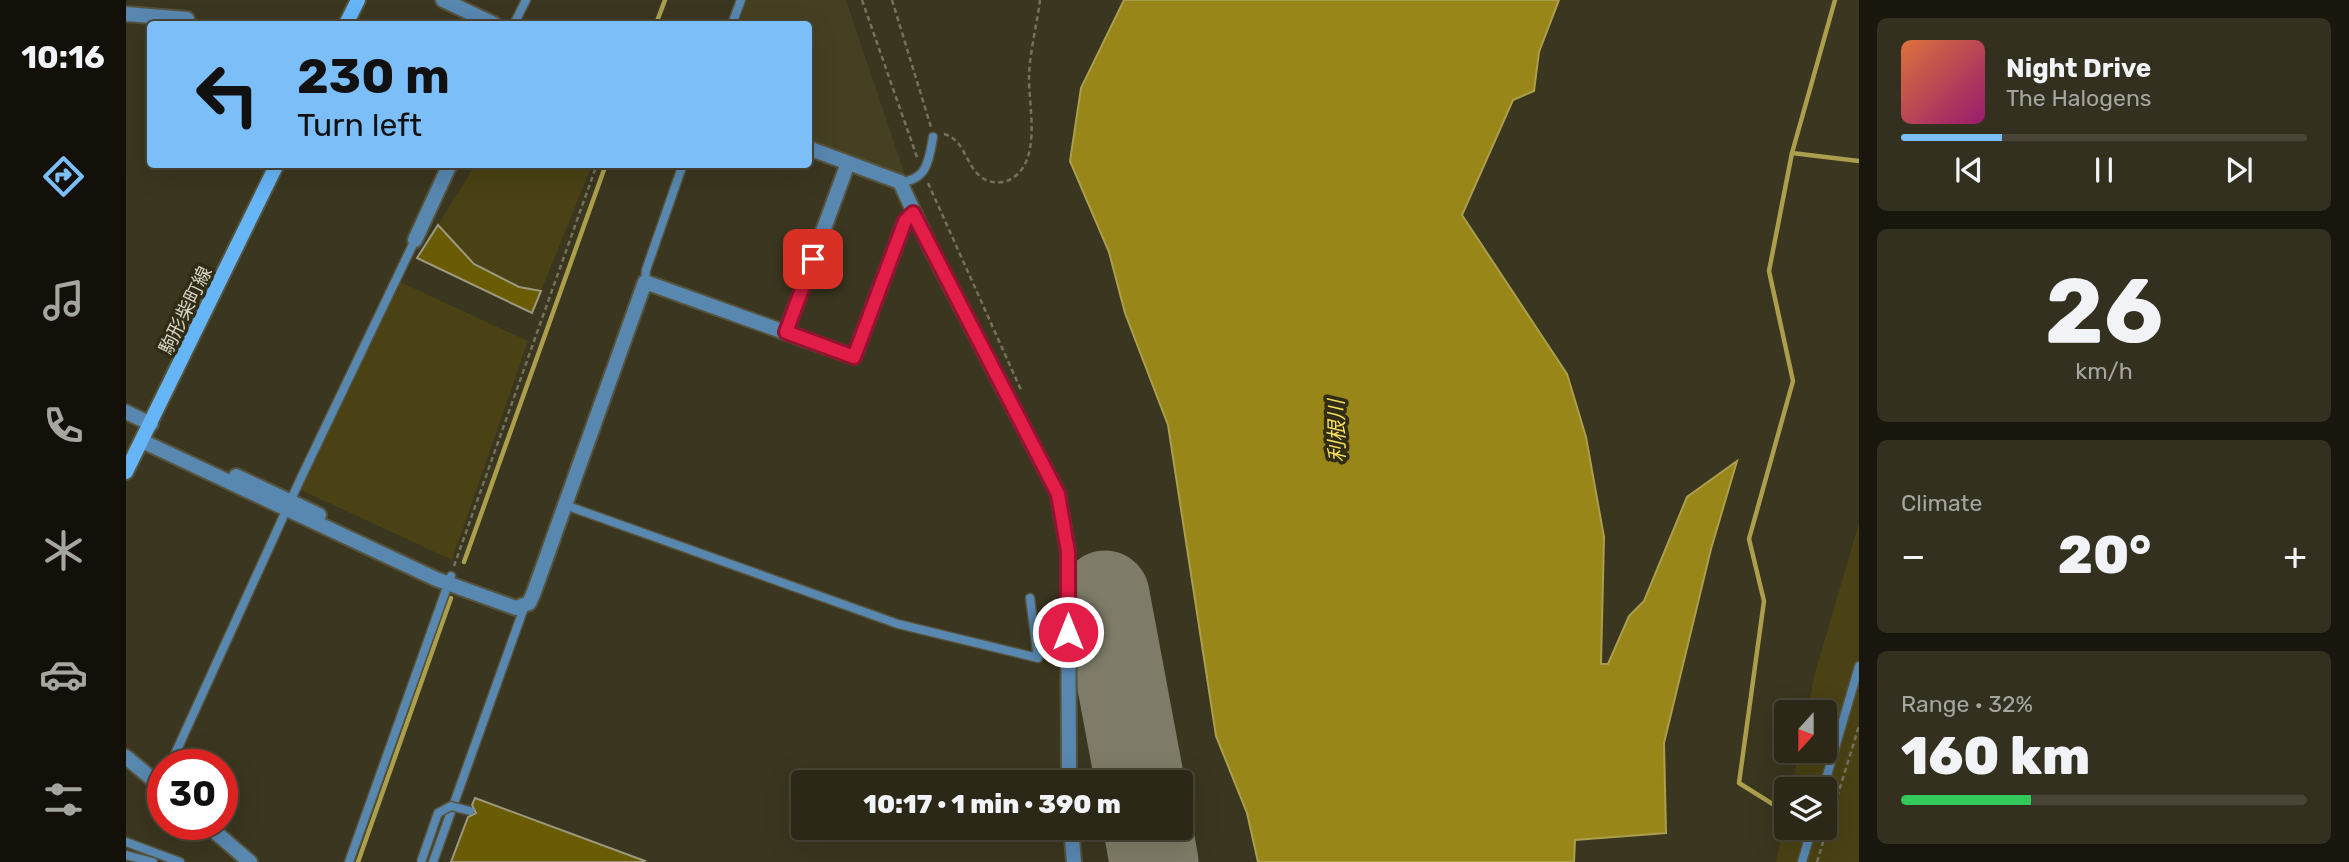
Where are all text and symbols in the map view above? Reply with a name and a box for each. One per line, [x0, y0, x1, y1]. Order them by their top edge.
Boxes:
text: 10:16 [21, 38, 105, 76]
text: 230 m [297, 47, 450, 105]
icon: left [182, 49, 273, 140]
text: Night Drive [2006, 53, 2151, 84]
text: The Halogens [2006, 84, 2152, 112]
text: Turn left [297, 106, 422, 144]
icon: previous [1950, 151, 1988, 189]
icon: pause [2085, 151, 2123, 189]
icon: next [2220, 151, 2258, 189]
icon: directions [39, 152, 88, 201]
pin [783, 229, 843, 289]
icon: arrive [794, 240, 832, 278]
text: 26 [2045, 257, 2163, 365]
street label: 駒形柴町線 [154, 262, 217, 358]
icon: music [39, 276, 88, 325]
text: km/h [2075, 357, 2133, 385]
water label: 利根川 [1323, 397, 1350, 463]
icon: phone [39, 401, 88, 450]
text: Climate [1901, 489, 1982, 517]
text: 20° [2058, 524, 2151, 586]
icon: climate [39, 526, 88, 575]
text: − [1901, 533, 1926, 579]
text: + [2283, 533, 2307, 579]
position arrow [1031, 595, 1105, 669]
icon: car [39, 650, 88, 699]
text: Range · 32% [1901, 690, 2033, 718]
north arrow [1774, 700, 1838, 763]
map controls [1774, 700, 1837, 840]
text: 160 km [1901, 725, 2090, 787]
speed limit sign: 30 [147, 749, 238, 840]
icon: filters [39, 775, 88, 824]
button: layers [1774, 777, 1837, 840]
text: 10:17 · 1 min · 390 m [863, 789, 1121, 820]

